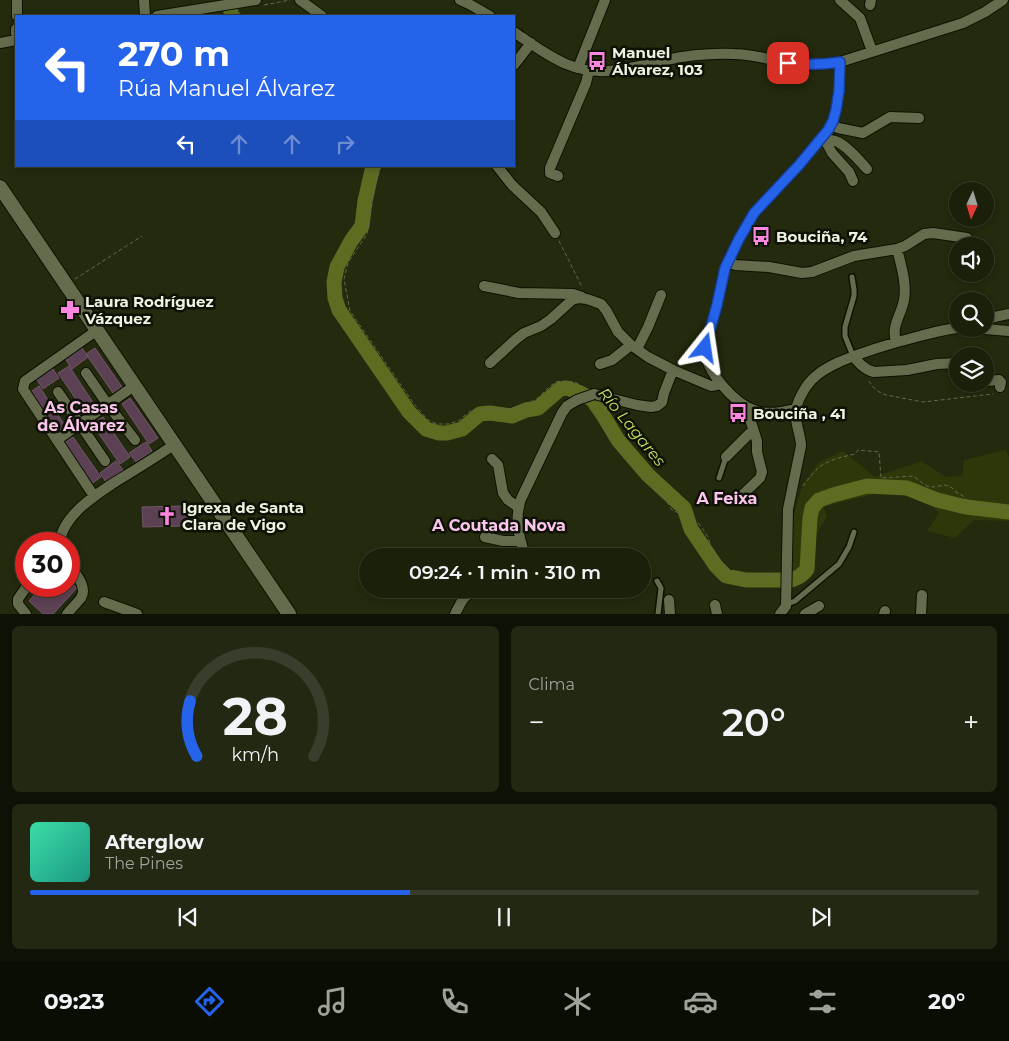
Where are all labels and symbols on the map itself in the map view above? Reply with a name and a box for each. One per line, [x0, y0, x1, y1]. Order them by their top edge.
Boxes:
pin [767, 42, 809, 84]
place label: Manuel Álvarez, 103 [611, 43, 703, 79]
bus stop icon: Manuel Álvarez, 103 [586, 50, 608, 72]
north arrow [949, 182, 994, 228]
bus stop icon: Bouciña, 74 [750, 225, 772, 247]
place label: Bouciña, 74 [776, 227, 868, 246]
place label: Laura Rodríguez Vázquez [84, 292, 214, 328]
pharmacy icon: Laura Rodríguez Vázquez [59, 299, 81, 321]
position arrow [678, 321, 730, 373]
water label: Río Lagares [594, 384, 670, 470]
district label: As Casas de Álvarez [37, 398, 125, 435]
bus stop icon: Bouciña , 41 [727, 402, 749, 424]
place label: Bouciña , 41 [753, 404, 846, 423]
district label: A Feixa [696, 489, 757, 508]
place label: Igrexa de Santa Clara de Vigo [182, 498, 304, 534]
church icon: Igrexa de Santa Clara de Vigo [156, 505, 178, 527]
district label: A Coutada Nova [431, 516, 566, 535]
speed limit sign: 30 [15, 532, 80, 597]

